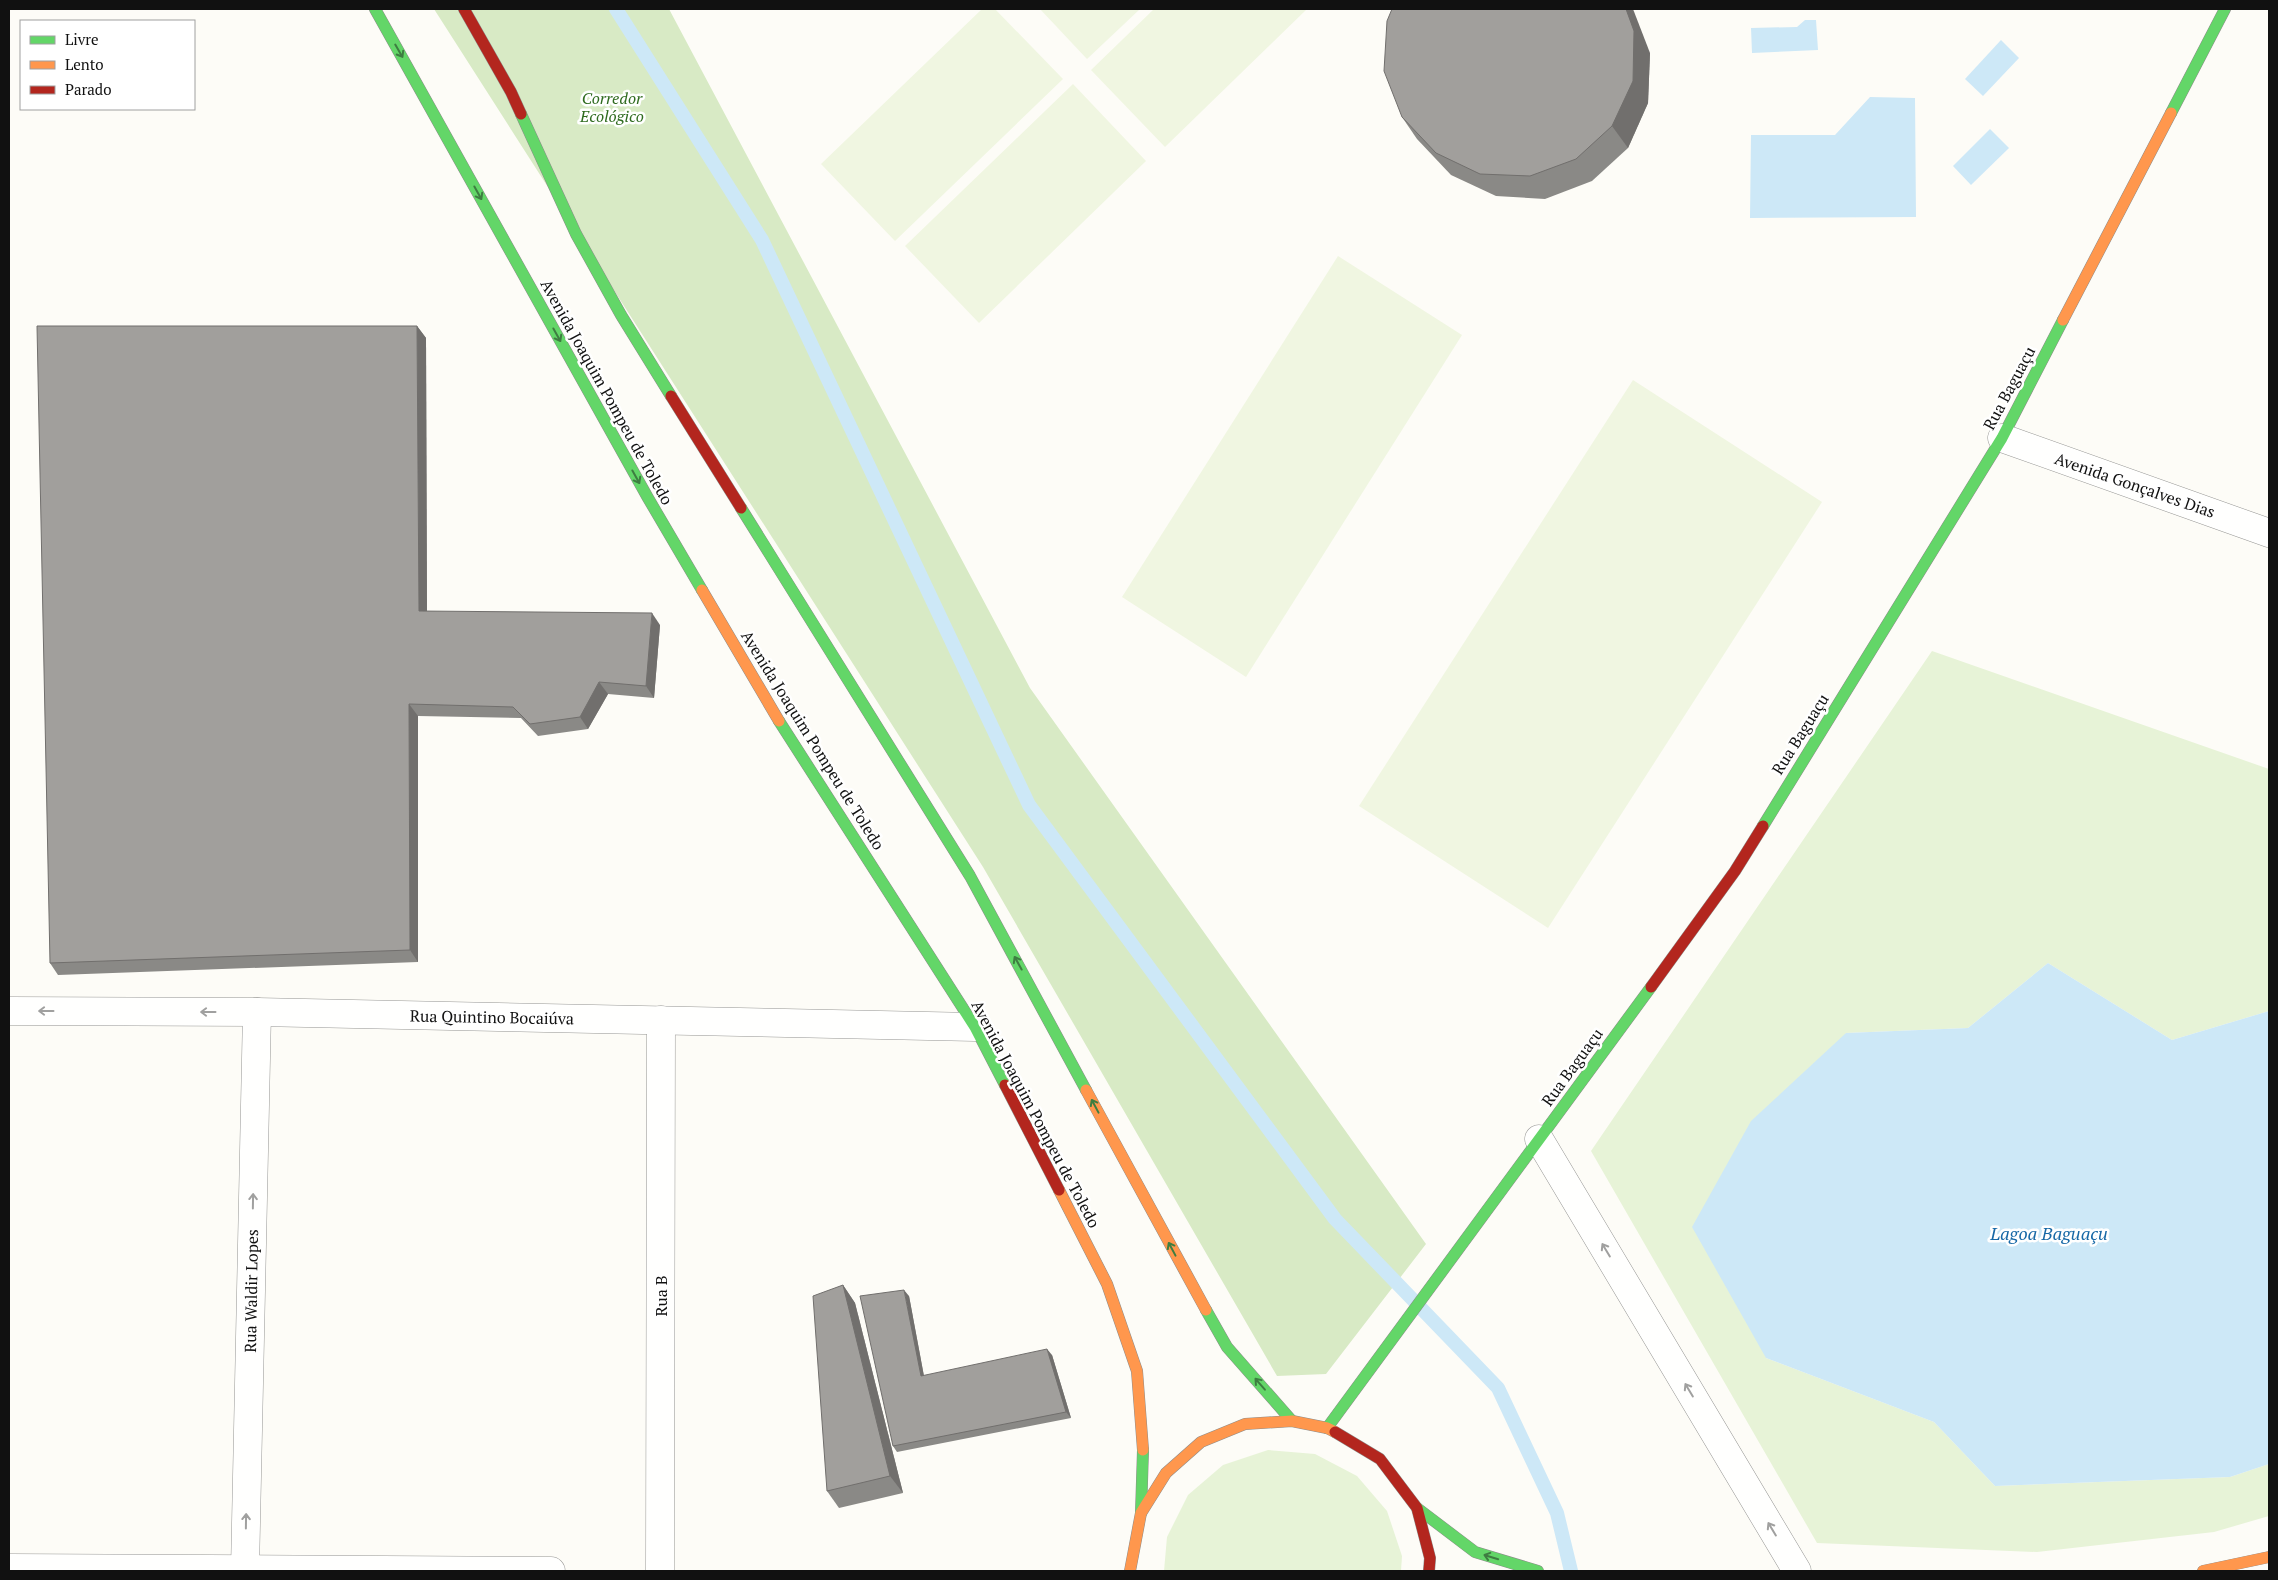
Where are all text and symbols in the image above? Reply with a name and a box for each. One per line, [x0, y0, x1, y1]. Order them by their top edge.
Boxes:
legend [20, 20, 195, 110]
text: Livre [65, 29, 99, 49]
one-way arrow [395, 43, 404, 58]
text: Lento [65, 54, 104, 74]
text: Parado [65, 79, 111, 99]
park label: Corredor Ecológico [579, 87, 644, 127]
one-way arrow [474, 185, 483, 200]
street label: Avenida Joaquim Pompeu de Toledo [536, 275, 678, 509]
one-way arrow [553, 327, 562, 342]
street label: Rua Baguaçu [1978, 342, 2040, 434]
street label: Avenida Gonçalves Dias [2052, 447, 2218, 523]
one-way arrow [632, 469, 641, 484]
street label: Avenida Joaquim Pompeu de Toledo [736, 626, 890, 854]
street label: Rua Baguaçu [1766, 689, 1834, 779]
one-way arrow [1012, 956, 1022, 970]
street label: Avenida Joaquim Pompeu de Toledo [966, 996, 1106, 1232]
street label: Rua Quintino Bocaiúva [410, 1005, 574, 1029]
one-way arrow [38, 1006, 54, 1016]
one-way arrow [200, 1007, 216, 1017]
street label: Rua Baguaçu [1536, 1023, 1608, 1111]
one-way arrow [1090, 1098, 1100, 1113]
one-way arrow [248, 1193, 258, 1210]
water label: Lagoa Baguaçu [1989, 1221, 2108, 1245]
street label: Rua Waldir Lopes [239, 1229, 263, 1353]
one-way arrow [1167, 1242, 1176, 1257]
one-way arrow [1600, 1244, 1610, 1258]
street label: Rua B [650, 1275, 672, 1317]
one-way arrow [1254, 1378, 1266, 1391]
one-way arrow [1683, 1383, 1693, 1397]
one-way arrow [241, 1513, 251, 1530]
one-way arrow [1767, 1523, 1777, 1537]
one-way arrow [1483, 1551, 1499, 1561]

